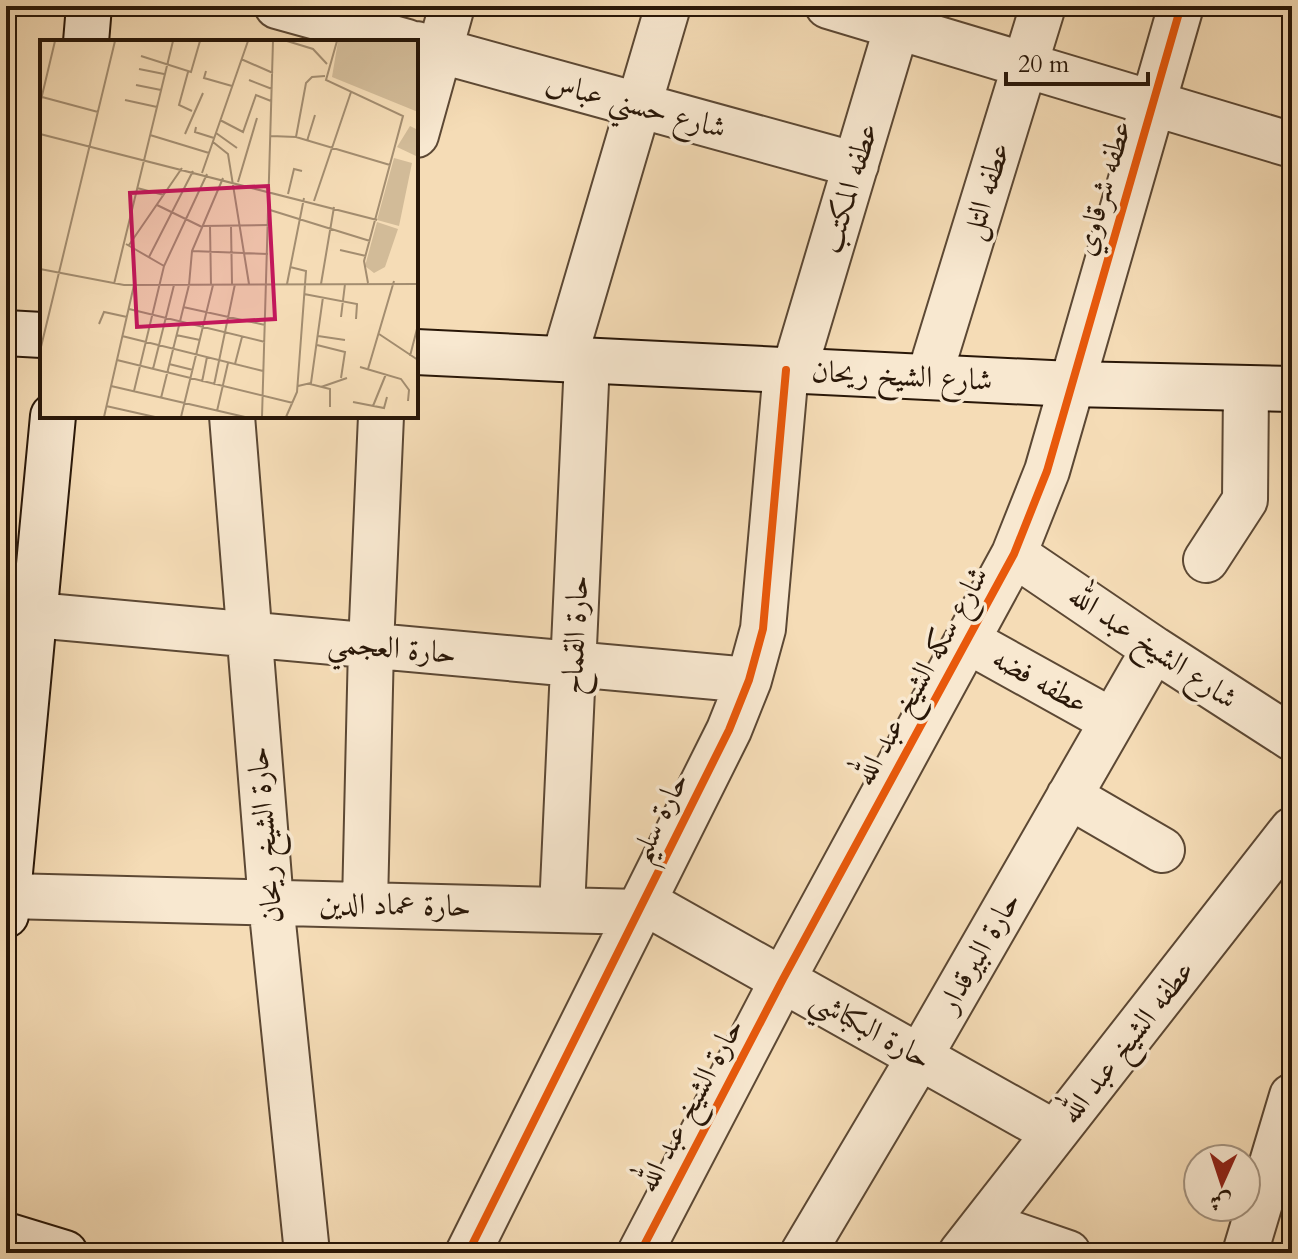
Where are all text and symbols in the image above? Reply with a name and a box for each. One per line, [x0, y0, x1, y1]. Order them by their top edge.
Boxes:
scale bar [1006, 36, 1148, 86]
inset map [40, 40, 418, 418]
text: 20 m [1018, 48, 1070, 81]
street label: شارع حسني عباس [540, 61, 731, 156]
street label: عطفه شرقاوي [1064, 115, 1145, 261]
street label: عطفه المكتب [810, 118, 888, 258]
street label: عطفه التل [952, 137, 1020, 245]
street label: شارع الشيخ ريحان [810, 351, 994, 407]
street label: شارع سكه الشيخ عبد الله [841, 557, 1004, 796]
street label: شارع الشيخ عبد الله [1057, 573, 1247, 724]
street label: حارة القماح [551, 574, 604, 696]
street label: حارة العجمي [326, 622, 458, 681]
street label: عطفه فضه [985, 638, 1095, 724]
street label: حارة الشيخ ريحان [237, 744, 299, 925]
street label: حارة سليم [620, 765, 706, 873]
street label: حارة عماد الدين [318, 883, 472, 927]
street label: حارة البيرقدار [926, 884, 1030, 1023]
street label: عطفه الشيخ عبد الله [1048, 950, 1209, 1136]
street label: حارة البكباشي [800, 979, 939, 1085]
street label: حارة الشيخ عبد الله [624, 1009, 758, 1202]
north arrow [1182, 1143, 1262, 1223]
text: ش [1209, 1186, 1233, 1218]

